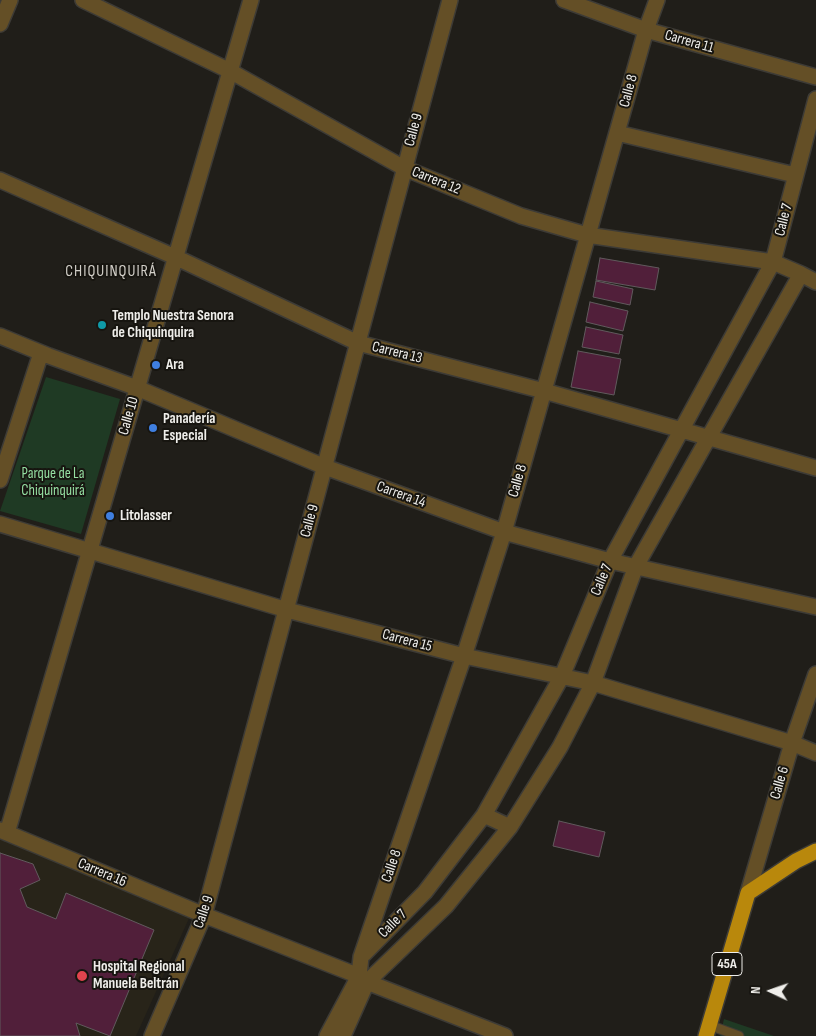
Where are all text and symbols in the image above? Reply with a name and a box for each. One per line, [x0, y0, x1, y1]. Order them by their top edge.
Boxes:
street label: Carrera 11 [663, 26, 715, 58]
street label: Calle 8 [616, 73, 642, 109]
street label: Calle 9 [401, 112, 427, 148]
street label: Carrera 12 [409, 163, 463, 199]
street label: Calle 7 [771, 202, 797, 238]
district label: CHIQUINQUIRÁ [64, 262, 158, 282]
place label: Templo Nuestra Senora de Chiquinquira [112, 307, 234, 342]
marker: Templo Nuestra Senora de Chiquinquira [96, 319, 108, 331]
street label: Carrera 13 [370, 338, 424, 368]
place label: Ara [166, 356, 184, 374]
marker: Ara [150, 359, 162, 371]
street label: Calle 10 [115, 395, 143, 437]
place label: Panadería Especial [163, 410, 215, 445]
marker: Panadería Especial [147, 422, 159, 434]
street label: Calle 8 [505, 462, 531, 500]
park label: Parque de La Chiquinquirá [21, 465, 85, 500]
street label: Carrera 14 [374, 478, 428, 512]
street label: Calle 9 [297, 503, 323, 539]
place label: Litolasser [120, 507, 172, 525]
marker: Litolasser [104, 510, 116, 522]
street label: Calle 7 [587, 561, 617, 599]
street label: Carrera 15 [380, 626, 434, 656]
street label: Calle 6 [767, 764, 793, 802]
street label: Calle 8 [378, 847, 406, 885]
street label: Carrera 16 [75, 855, 129, 891]
street label: Calle 9 [190, 893, 218, 931]
street label: Calle 7 [375, 906, 411, 942]
road number: 45A [712, 952, 742, 976]
place label: Hospital Regional Manuela Beltrán [93, 958, 185, 993]
north arrow [746, 966, 796, 1016]
marker: Hospital Regional Manuela Beltrán [75, 969, 89, 983]
text: N [747, 986, 764, 994]

